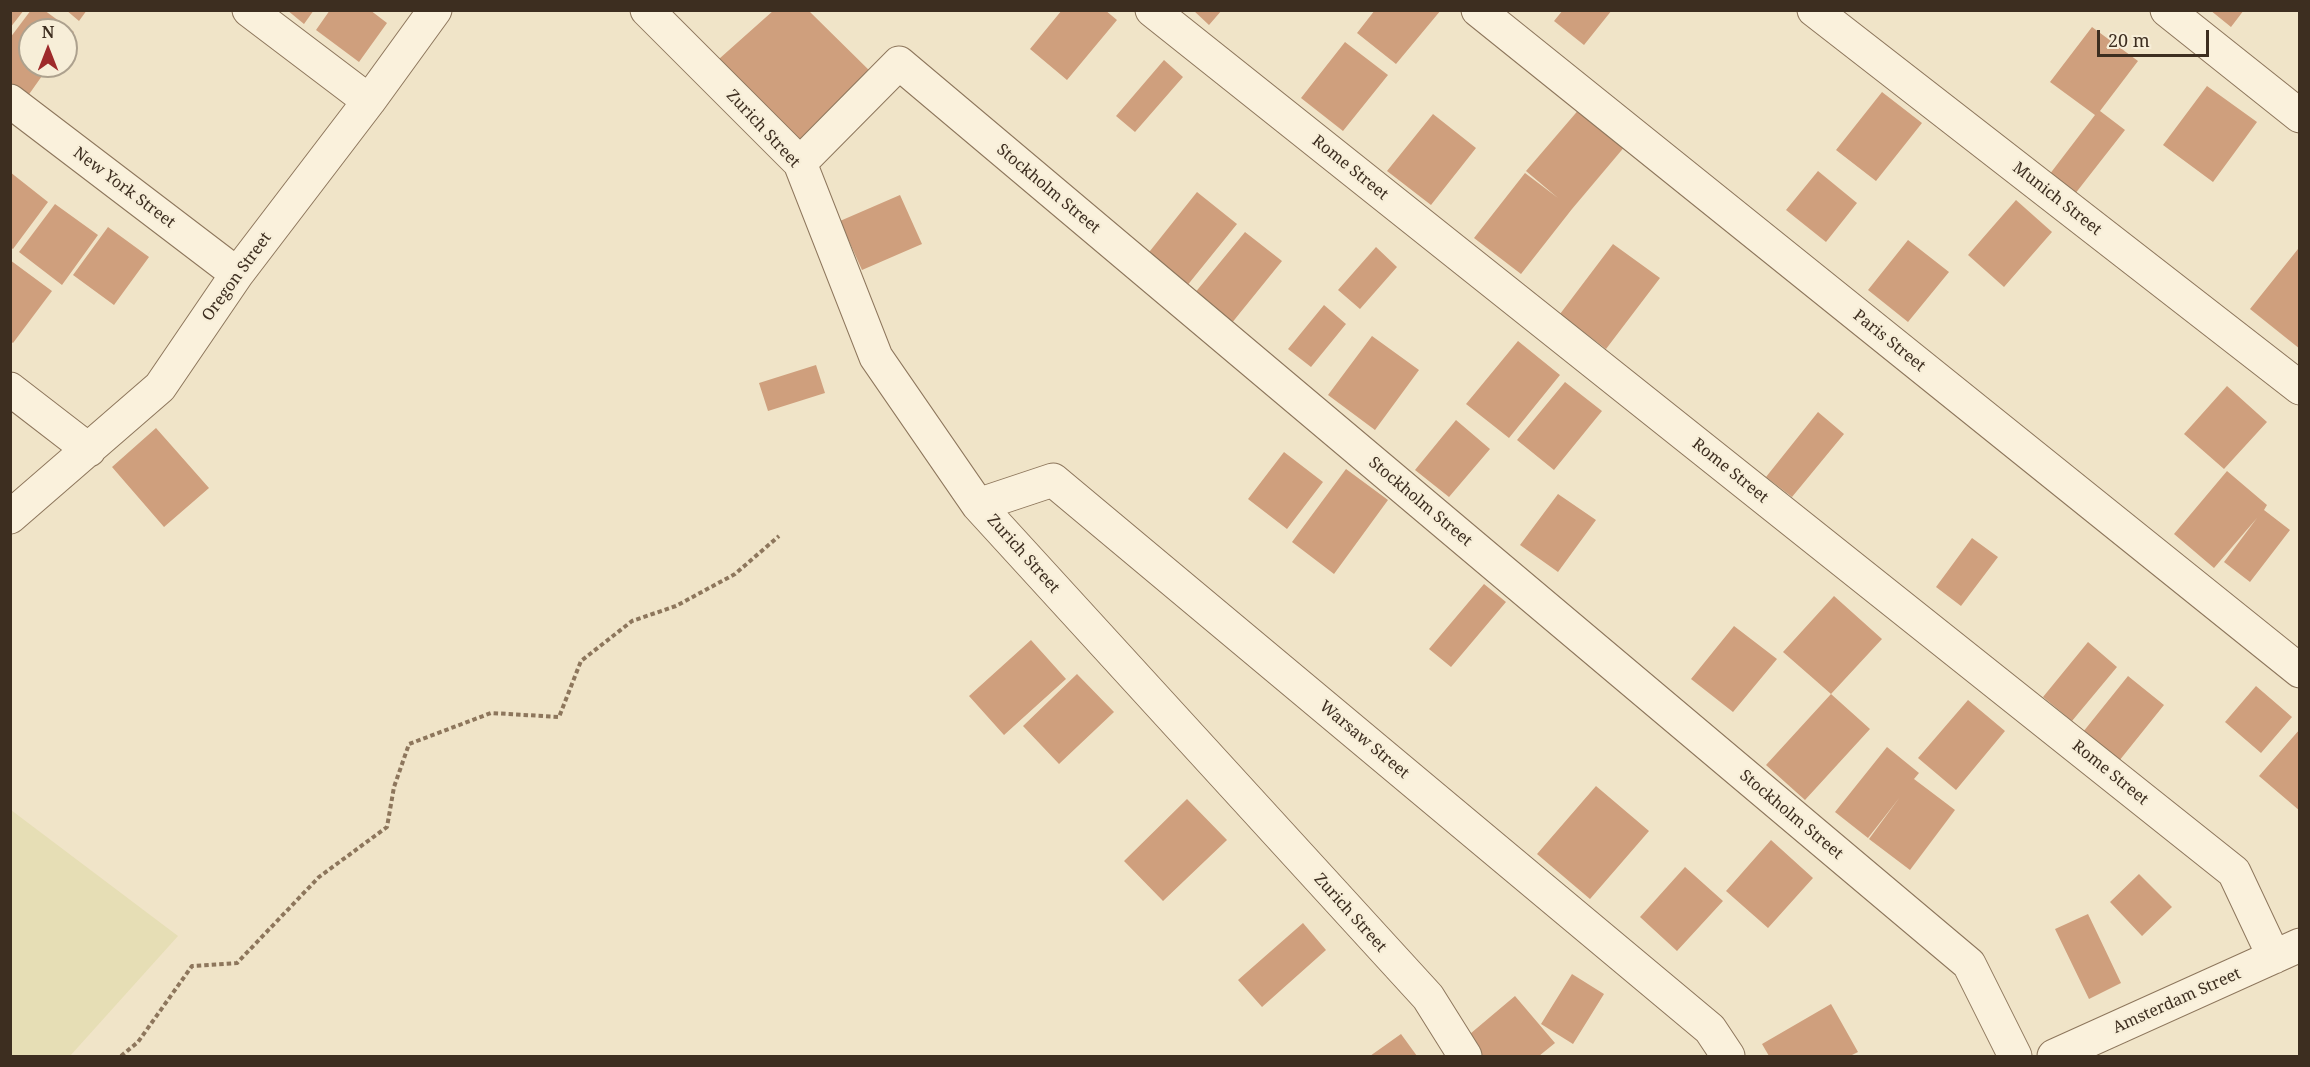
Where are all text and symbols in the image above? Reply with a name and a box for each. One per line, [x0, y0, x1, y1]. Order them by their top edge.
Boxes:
north arrow [18, 18, 78, 78]
scale bar [2100, 18, 2212, 56]
text: N [42, 21, 54, 43]
text: 20 m [2108, 28, 2150, 52]
street label: Zurich Street [722, 86, 804, 172]
street label: Rome Street [1308, 132, 1392, 204]
street label: Stockholm Street [992, 140, 1104, 238]
street label: New York Street [69, 143, 179, 233]
street label: Munich Street [2009, 158, 2105, 240]
street label: Oregon Street [198, 229, 276, 325]
street label: Paris Street [1849, 306, 1929, 376]
street label: Rome Street [1688, 435, 1772, 507]
street label: Stockholm Street [1364, 453, 1476, 551]
street label: Zurich Street [983, 511, 1063, 597]
street label: Warsaw Street [1315, 697, 1413, 783]
street label: Rome Street [2068, 737, 2152, 809]
street label: Stockholm Street [1735, 766, 1847, 864]
street label: Zurich Street [1310, 870, 1390, 956]
street label: Amsterdam Street [2110, 964, 2244, 1038]

